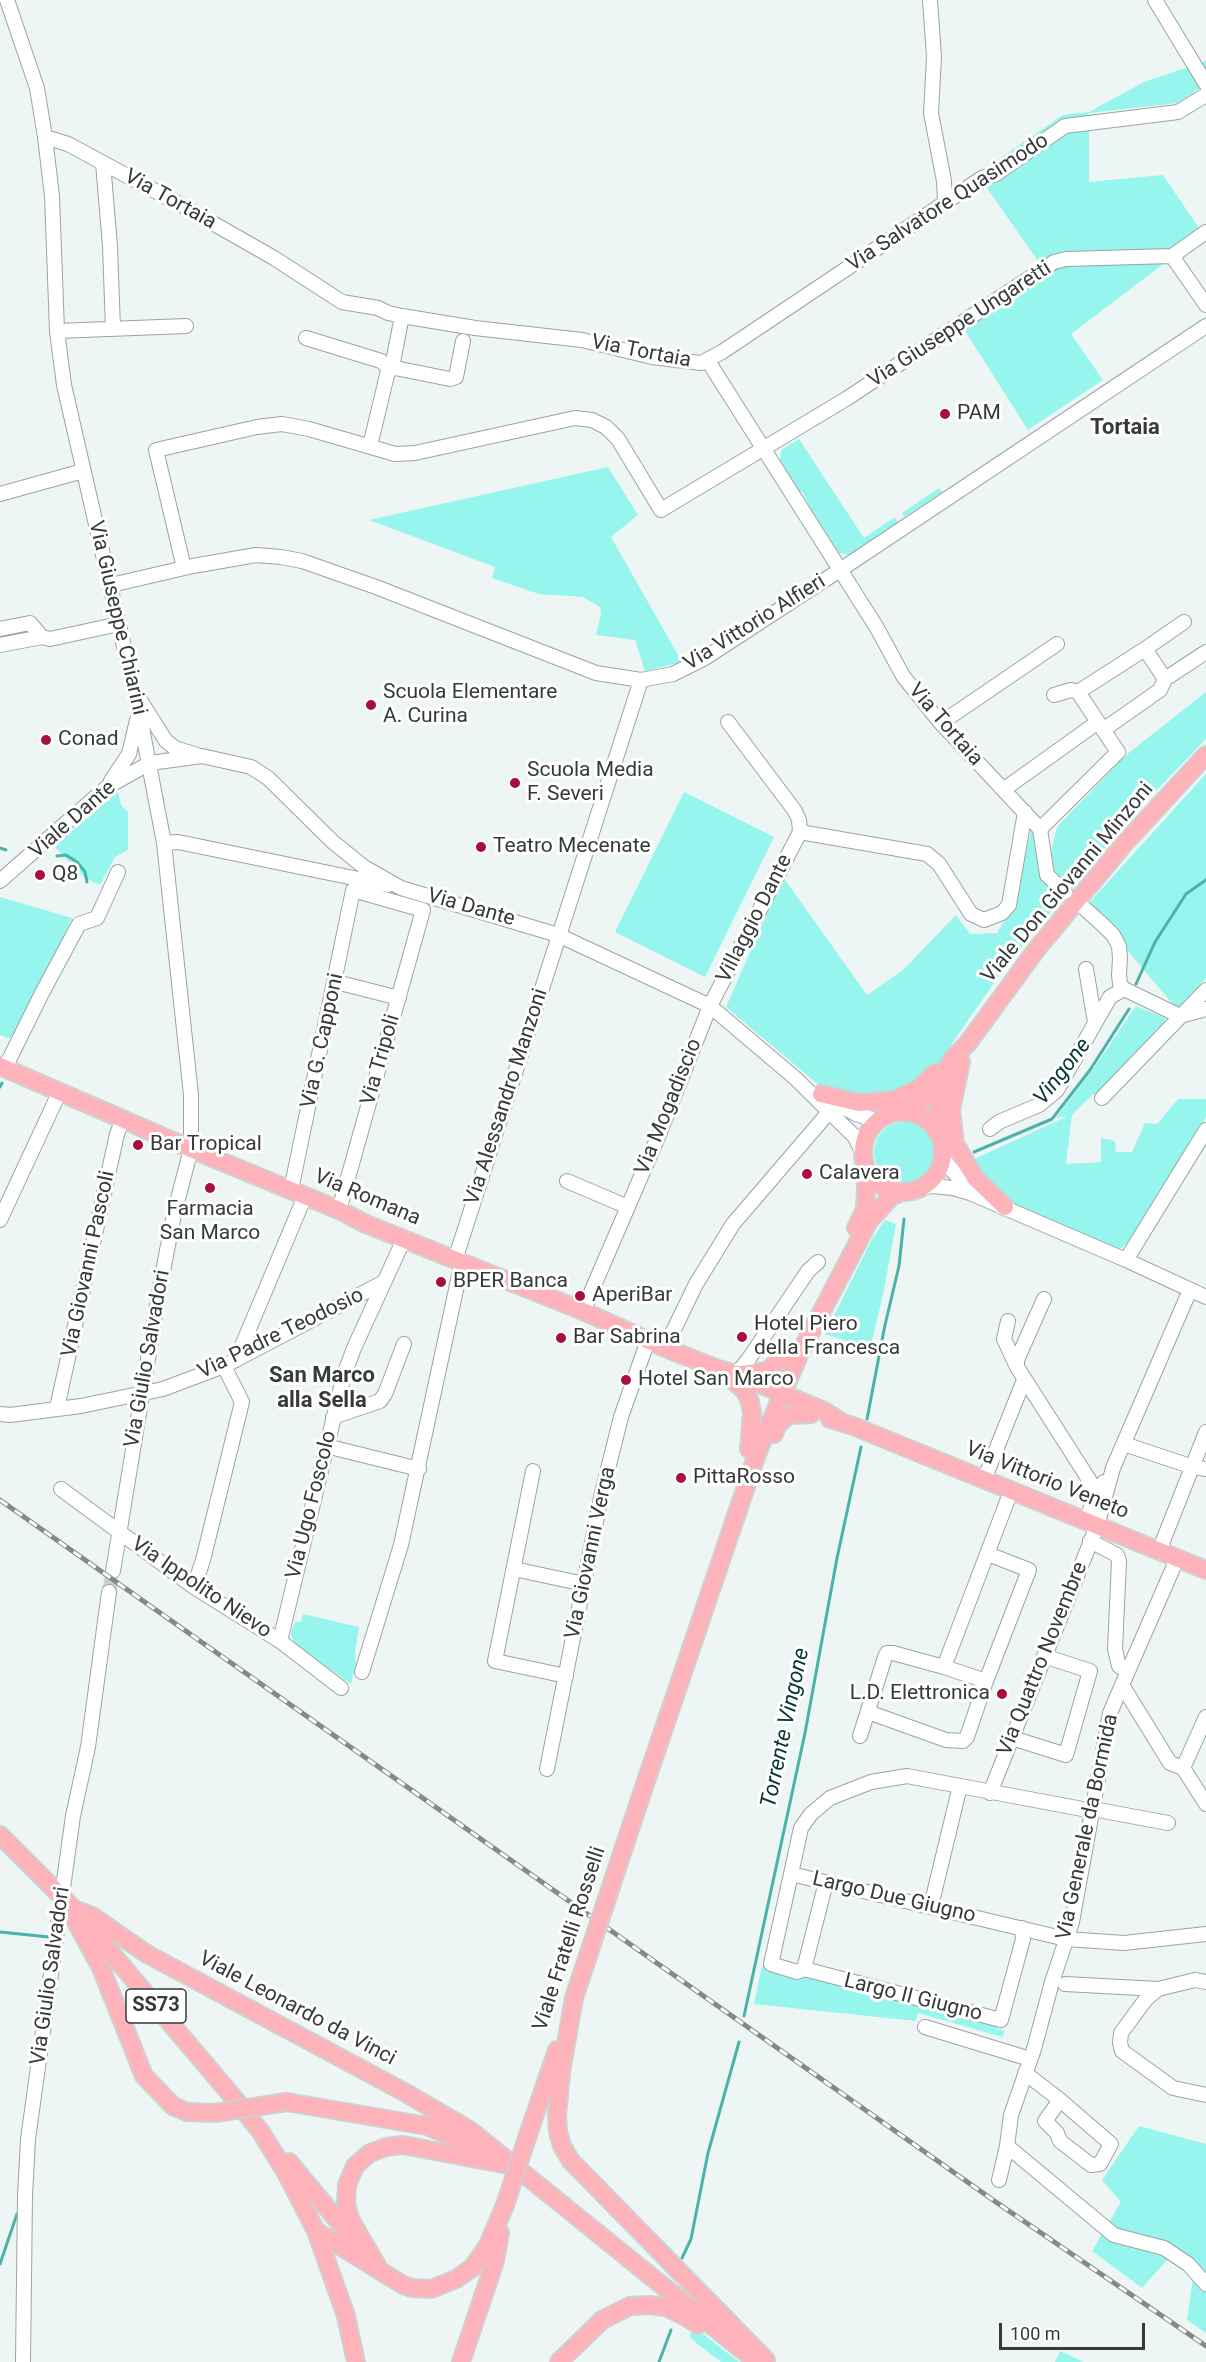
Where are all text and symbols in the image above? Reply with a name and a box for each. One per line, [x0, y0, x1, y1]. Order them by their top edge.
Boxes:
street label: Via Salvatore Quasimodo [843, 128, 1053, 278]
street label: Via Tortaia [120, 164, 220, 236]
street label: Via Giuseppe Ungaretti [864, 256, 1056, 394]
street label: Via Tortaia [589, 330, 693, 374]
place label: PAM [957, 401, 1001, 427]
marker: PAM [938, 407, 952, 421]
district label: Tortaia [1090, 415, 1160, 441]
street label: Via Giuseppe Chiarini [82, 518, 152, 718]
street label: Via Vittorio Alfieri [680, 569, 830, 677]
street label: Via Tortaia [902, 679, 988, 771]
place label: Scuola Elementare A. Curina [383, 680, 557, 730]
marker: Scuola Elementare A. Curina [364, 698, 378, 712]
place label: Conad [58, 727, 119, 753]
marker: Conad [39, 733, 53, 747]
place label: Scuola Media F. Severi [527, 758, 654, 808]
street label: Viale Dante [25, 776, 121, 864]
marker: Scuola Media F. Severi [508, 776, 522, 790]
street label: Viale Don Giovanni Minzoni [977, 778, 1159, 988]
place label: Teatro Mecenate [493, 834, 651, 860]
marker: Teatro Mecenate [474, 840, 488, 854]
street label: Villaggio Dante [712, 851, 798, 987]
place label: Q8 [52, 862, 78, 888]
marker: Q8 [33, 868, 47, 882]
street label: Via Dante [424, 883, 518, 933]
street label: Via G. Capponi [296, 971, 350, 1111]
street label: Via Alessandro Manzoni [460, 986, 554, 1208]
street label: Via Tripoli [356, 1012, 406, 1108]
water label: Vingone [1029, 1033, 1097, 1111]
street label: Via Mogadiscio [630, 1035, 708, 1179]
place label: Bar Tropical [150, 1132, 262, 1158]
marker: Bar Tropical [131, 1138, 145, 1152]
place label: Calavera [819, 1161, 900, 1187]
street label: Via Romana [310, 1164, 424, 1232]
marker: Calavera [800, 1167, 814, 1181]
street label: Via Giovanni Pascoli [57, 1169, 121, 1359]
marker: Farmacia San Marco [203, 1181, 217, 1195]
place label: Farmacia San Marco [160, 1197, 260, 1247]
street label: Via Giulio Salvadori [120, 1268, 176, 1450]
place label: BPER Banca [453, 1269, 568, 1295]
marker: BPER Banca [434, 1275, 448, 1289]
street label: Via Padre Teodosio [194, 1283, 368, 1385]
place label: AperiBar [592, 1283, 672, 1309]
marker: AperiBar [573, 1289, 587, 1303]
place label: Hotel Piero della Francesca [754, 1312, 900, 1362]
place label: Bar Sabrina [573, 1325, 681, 1351]
marker: Hotel Piero della Francesca [735, 1330, 749, 1344]
marker: Bar Sabrina [554, 1331, 568, 1345]
district label: San Marco alla Sella [269, 1363, 375, 1414]
place label: Hotel San Marco [638, 1367, 794, 1393]
marker: Hotel San Marco [619, 1373, 633, 1387]
street label: Via Ugo Foscolo [281, 1428, 343, 1582]
street label: Via Vittorio Veneto [962, 1437, 1132, 1525]
street label: Via Giovanni Verga [560, 1465, 622, 1641]
place label: PittaRosso [693, 1465, 795, 1491]
marker: PittaRosso [674, 1471, 688, 1485]
street label: Via Ippolito Nievo [126, 1532, 276, 1644]
street label: Via Quattro Novembre [993, 1558, 1093, 1760]
water label: Torrente Vingone [756, 1646, 816, 1810]
place label: L.D. Elettronica [850, 1681, 990, 1707]
marker: L.D. Elettronica [995, 1687, 1009, 1701]
street label: Via Generale da Bormida [1052, 1712, 1124, 1942]
street label: Viale Fratelli Rosselli [528, 1844, 612, 2034]
street label: Largo Due Giugno [810, 1867, 978, 1929]
street label: Via Giulio Salvadori [26, 1885, 76, 2067]
street label: Viale Leonardo da Vinci [194, 1946, 400, 2072]
street label: Largo II Giugno [841, 1969, 985, 2027]
road number: SS73 [126, 1989, 186, 2023]
scale bar [1002, 2311, 1148, 2349]
text: 100 m [1010, 2323, 1061, 2344]

